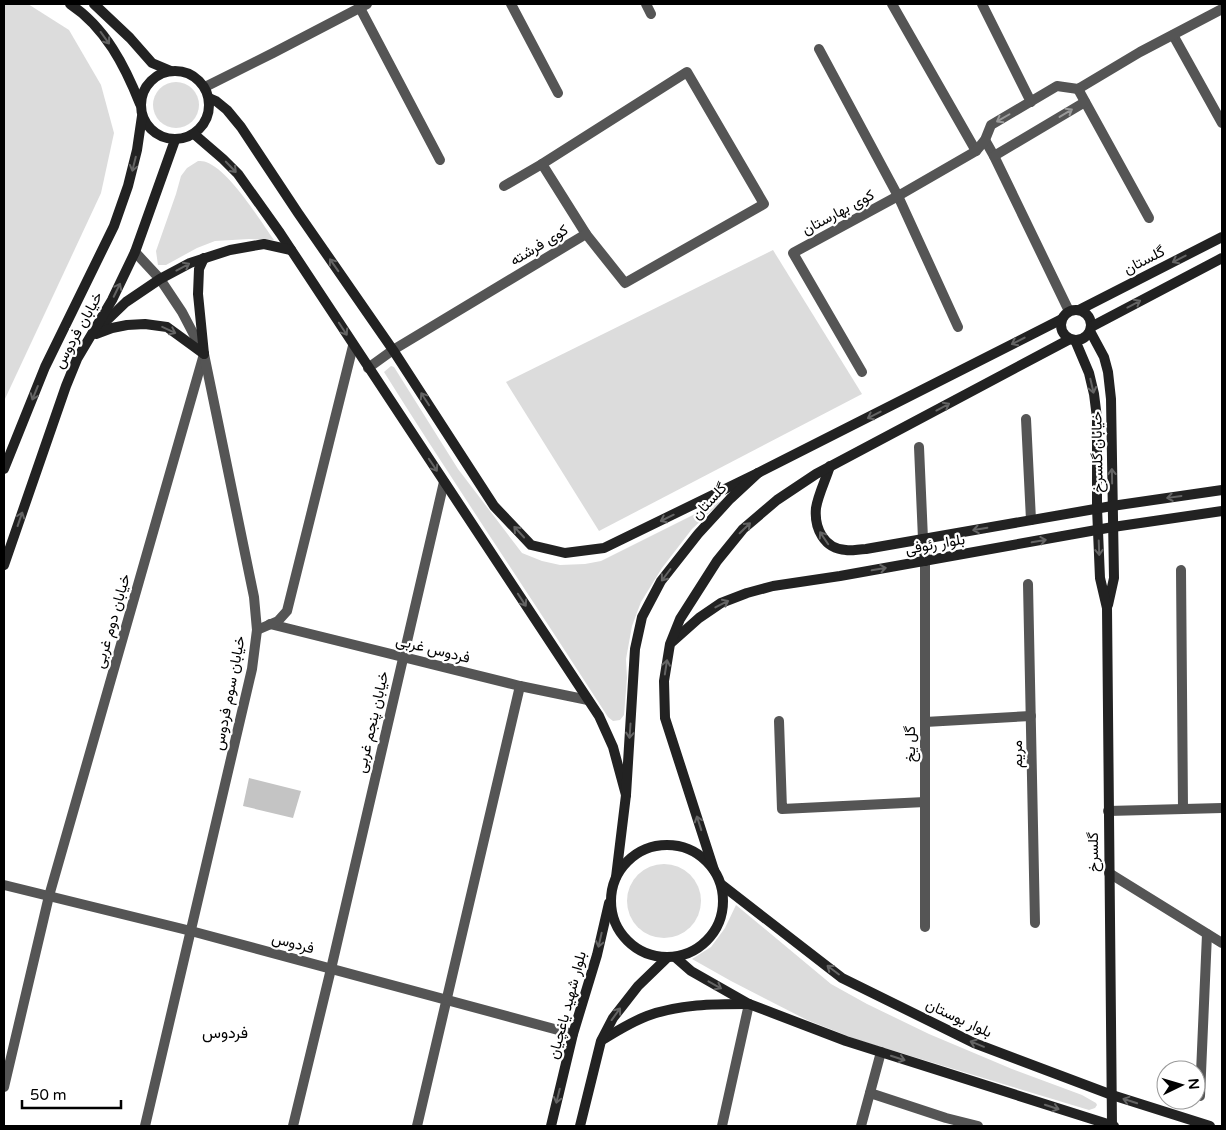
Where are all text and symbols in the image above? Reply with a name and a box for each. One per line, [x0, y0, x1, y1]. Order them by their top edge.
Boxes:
one-way arrow [100, 31, 110, 45]
one-way arrow [1059, 107, 1073, 117]
one-way arrow [997, 114, 1011, 124]
one-way arrow [129, 155, 138, 171]
one-way arrow [225, 161, 237, 173]
street label: کوی بهارستان [799, 185, 878, 239]
street label: کوی فرشته [507, 220, 572, 270]
street label: گلستان [1120, 242, 1168, 278]
one-way arrow [1172, 255, 1187, 264]
one-way arrow [329, 258, 339, 272]
one-way arrow [175, 262, 190, 272]
one-way arrow [112, 283, 122, 298]
street label: خیابان فردوس [50, 289, 107, 372]
one-way arrow [1127, 299, 1142, 309]
one-way arrow [338, 322, 348, 336]
one-way arrow [161, 325, 176, 335]
one-way arrow [1011, 336, 1026, 346]
one-way arrow [1088, 377, 1097, 393]
one-way arrow [29, 385, 38, 400]
one-way arrow [420, 393, 430, 407]
one-way arrow [935, 402, 950, 412]
one-way arrow [866, 410, 881, 420]
street label: خیابان گلسرخ [1087, 411, 1109, 493]
one-way arrow [428, 457, 438, 471]
one-way arrow [1107, 469, 1117, 485]
street label: گلستان [687, 479, 731, 523]
one-way arrow [1166, 492, 1182, 502]
one-way arrow [15, 512, 25, 528]
one-way arrow [660, 513, 675, 523]
one-way arrow [739, 522, 752, 534]
one-way arrow [973, 524, 989, 534]
one-way arrow [513, 525, 525, 538]
street label: بلوار رئوفی [904, 530, 966, 559]
one-way arrow [819, 531, 829, 545]
one-way arrow [1031, 535, 1047, 545]
one-way arrow [1094, 540, 1104, 556]
one-way arrow [871, 564, 887, 574]
one-way arrow [660, 569, 671, 582]
street label: خیابان دوم غربی [90, 572, 135, 671]
one-way arrow [517, 593, 528, 607]
one-way arrow [714, 599, 729, 609]
street label: فردوس غربی [394, 631, 472, 668]
street label: خیابان سوم فردوس [209, 634, 250, 752]
one-way arrow [661, 659, 671, 675]
street label: خیابان پنجم غربی [352, 669, 393, 775]
one-way arrow [626, 723, 635, 739]
street label: گل یخ [901, 725, 921, 762]
street label: مریم [1008, 740, 1027, 768]
one-way arrow [694, 816, 704, 832]
street label: گلسرخ [1084, 832, 1104, 872]
street label: فردوس [270, 929, 316, 958]
one-way arrow [595, 931, 604, 947]
street label: بلوار شهید یاغچیان [544, 949, 591, 1061]
one-way arrow [827, 965, 840, 976]
one-way arrow [707, 980, 721, 990]
street label: بلوار بوستان [923, 995, 995, 1041]
one-way arrow [611, 1007, 621, 1021]
district label: فردوس [202, 1023, 248, 1043]
one-way arrow [970, 1039, 985, 1049]
one-way arrow [889, 1053, 905, 1063]
north arrow [1156, 1060, 1206, 1110]
scale bar [22, 1078, 121, 1110]
text: N [1184, 1078, 1202, 1090]
text: 50 m [30, 1086, 67, 1104]
one-way arrow [553, 1088, 562, 1104]
one-way arrow [1122, 1096, 1138, 1105]
one-way arrow [1044, 1102, 1060, 1112]

